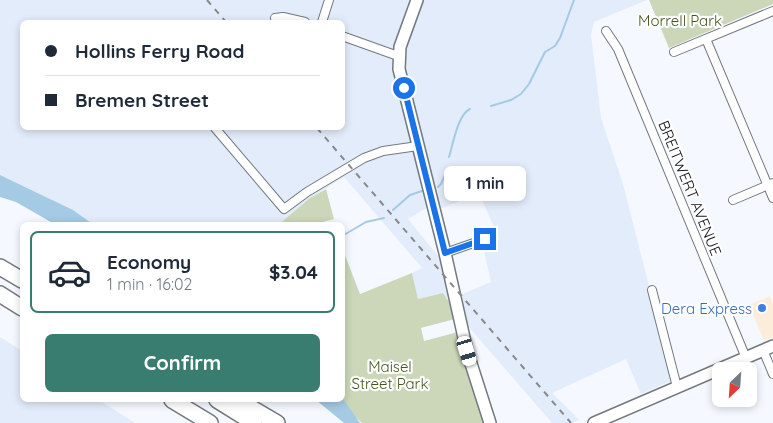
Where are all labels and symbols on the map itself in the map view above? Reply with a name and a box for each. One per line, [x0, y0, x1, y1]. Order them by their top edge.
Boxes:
park label: Morrell Park [638, 11, 722, 30]
route start [393, 77, 415, 99]
street label: BREITWERT AVENUE [654, 118, 726, 258]
callout: 1 min [444, 166, 526, 202]
route end [474, 228, 496, 250]
place label: Dera Express [661, 299, 752, 318]
marker: Dera Express [756, 302, 768, 314]
car [455, 334, 478, 368]
park label: Maisel Street Park [352, 357, 428, 393]
north arrow [712, 362, 758, 408]

